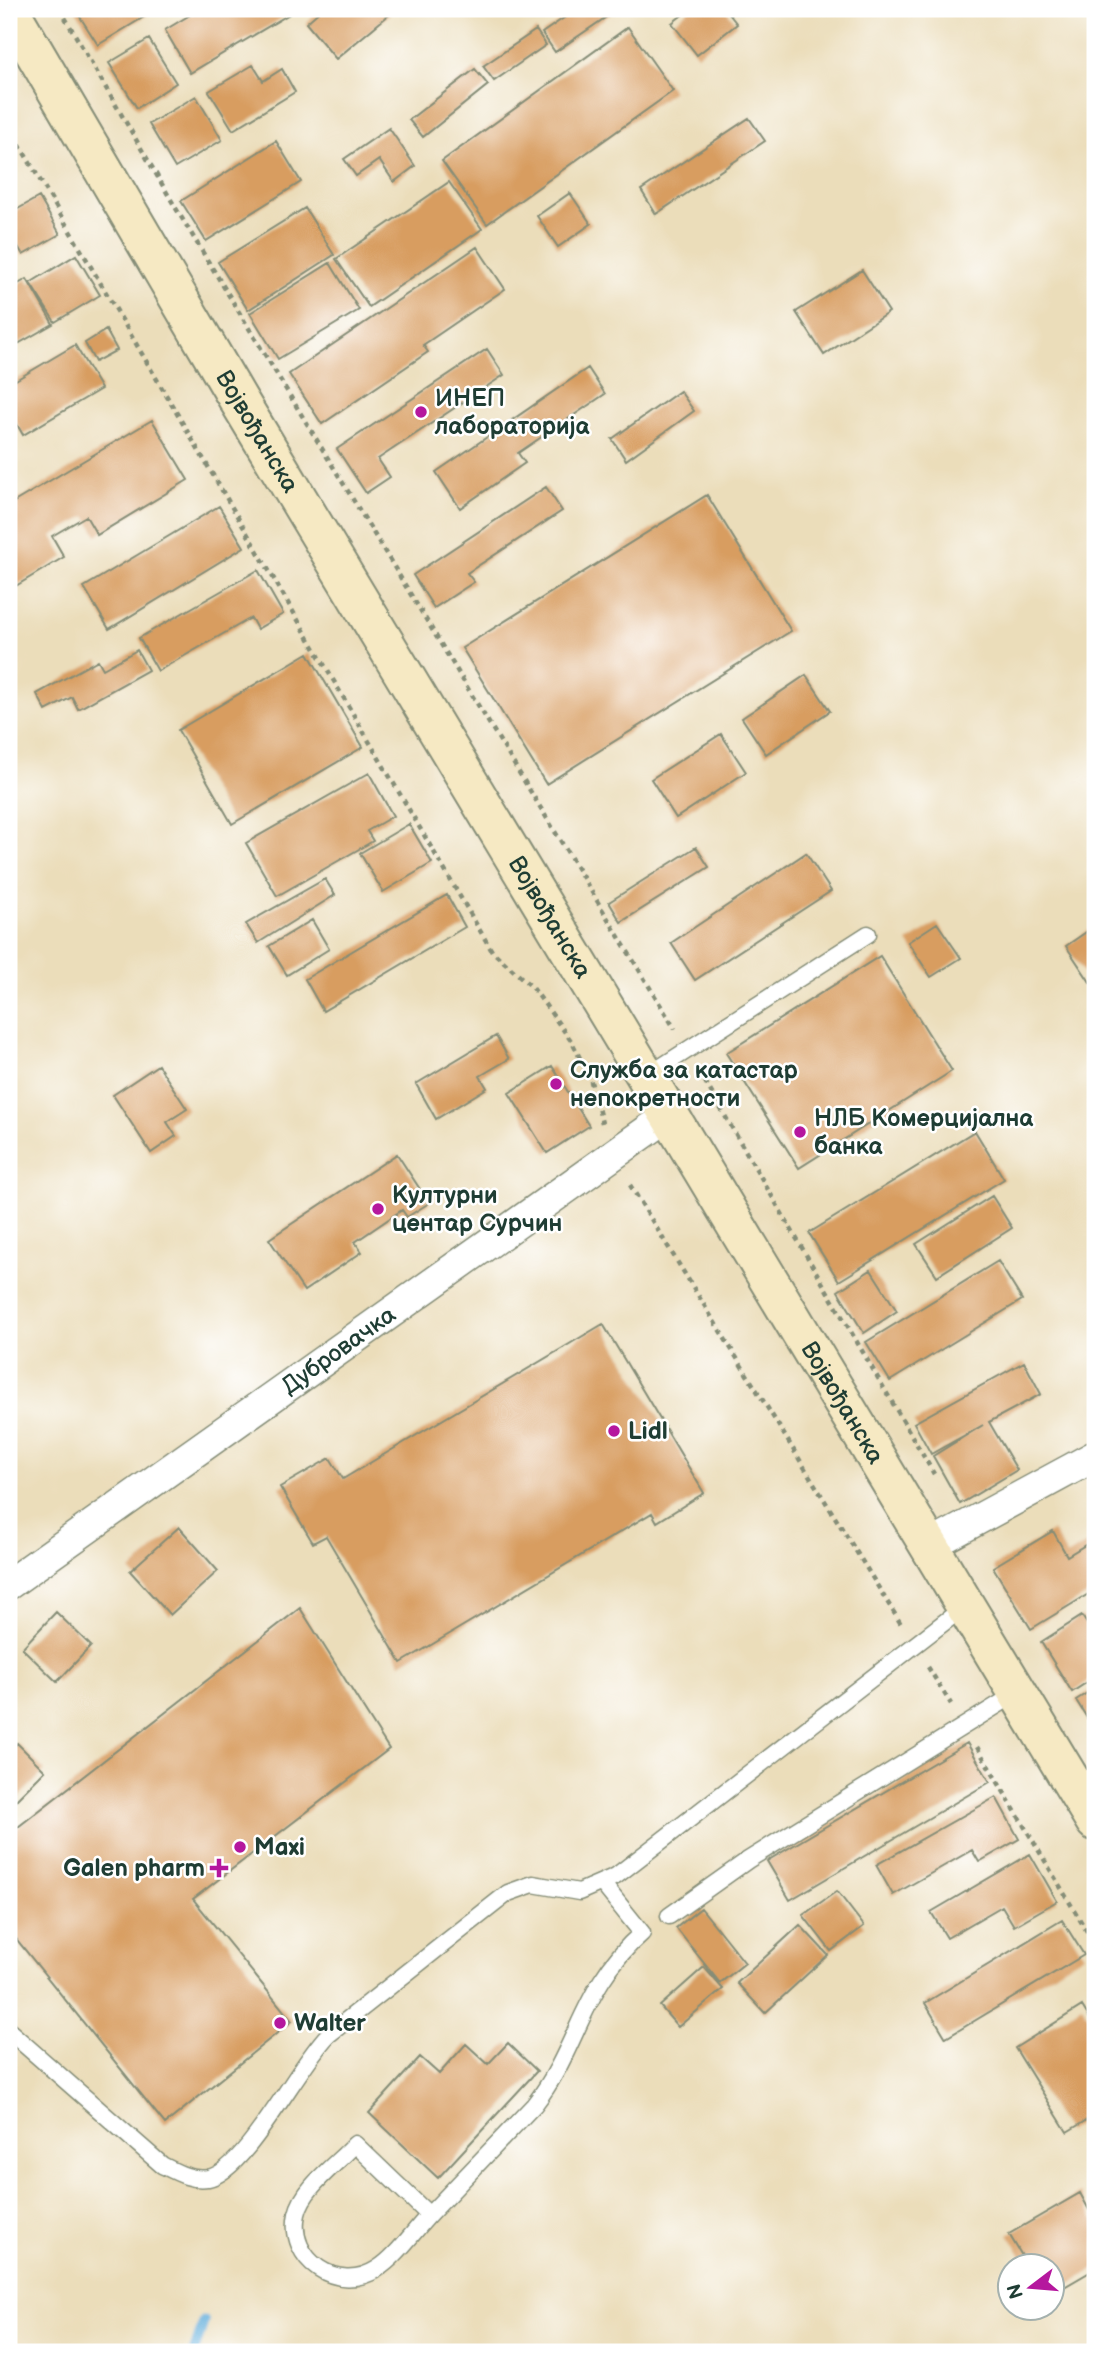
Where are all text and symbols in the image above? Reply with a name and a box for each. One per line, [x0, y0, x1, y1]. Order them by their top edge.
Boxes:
street label: Војвођанска [210, 365, 305, 498]
place label: ИНЕП лабораторија [434, 384, 591, 441]
marker: ИНЕП лабораторија [413, 404, 429, 420]
street label: Војвођанска [502, 851, 598, 983]
place label: Служба за катастар непокретности [570, 1056, 798, 1113]
marker: Служба за катастар непокретности [548, 1076, 564, 1092]
place label: НЛБ Комерцијална банка [814, 1104, 1034, 1161]
marker: НЛБ Комерцијална банка [792, 1124, 808, 1140]
place label: Културни центар Сурчин [392, 1181, 562, 1238]
marker: Културни центар Сурчин [370, 1201, 386, 1217]
street label: Дубровачка [276, 1300, 401, 1400]
street label: Војвођанска [795, 1336, 891, 1469]
place label: Lidl [628, 1417, 668, 1446]
marker: Lidl [606, 1423, 622, 1439]
place label: Maxi [254, 1833, 305, 1862]
marker: Maxi [232, 1839, 248, 1855]
place label: Galen pharm [63, 1854, 205, 1883]
marker: Galen pharm [211, 1860, 227, 1876]
place label: Walter [294, 2009, 366, 2038]
marker: Walter [272, 2015, 288, 2031]
north arrow [996, 2252, 1066, 2322]
text: N [1003, 2281, 1029, 2301]

